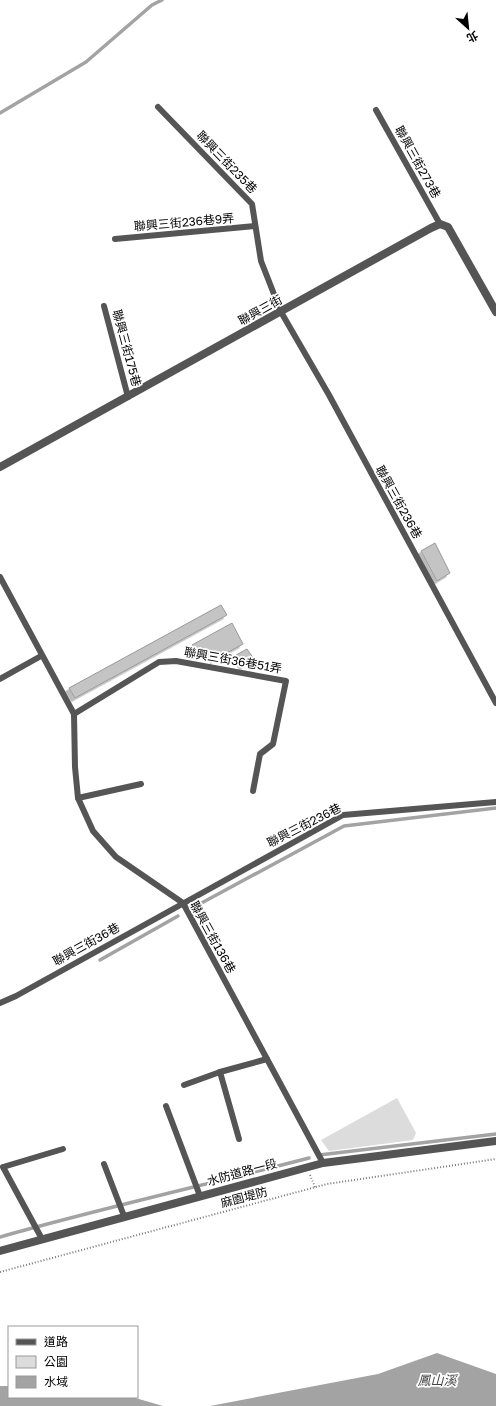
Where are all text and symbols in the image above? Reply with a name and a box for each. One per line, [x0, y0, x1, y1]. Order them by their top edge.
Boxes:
north arrow [448, 8, 488, 48]
text: 北 [465, 29, 481, 46]
street label: 聯興三街273巷 [392, 123, 444, 201]
street label: 聯興三街235巷 [193, 128, 261, 196]
street label: 聯興三街236巷9弄 [133, 210, 235, 234]
street label: 聯興三街 [235, 292, 285, 328]
street label: 聯興三街175巷 [110, 308, 144, 388]
street label: 聯興三街236巷 [373, 463, 425, 541]
street label: 聯興三街36巷51弄 [183, 644, 283, 676]
street label: 聯興三街236巷 [264, 800, 344, 850]
street label: 聯興三街136巷 [187, 898, 239, 976]
street label: 聯興三街36巷 [50, 919, 122, 969]
street label: 水防道路一段 [205, 1155, 279, 1189]
street label: 麻園堤防 [219, 1184, 269, 1210]
legend [8, 1326, 138, 1398]
text: 道路 [44, 1334, 68, 1349]
text: 公園 [44, 1354, 68, 1369]
water label: 鳳山溪 [417, 1372, 458, 1388]
text: 水域 [44, 1374, 68, 1389]

